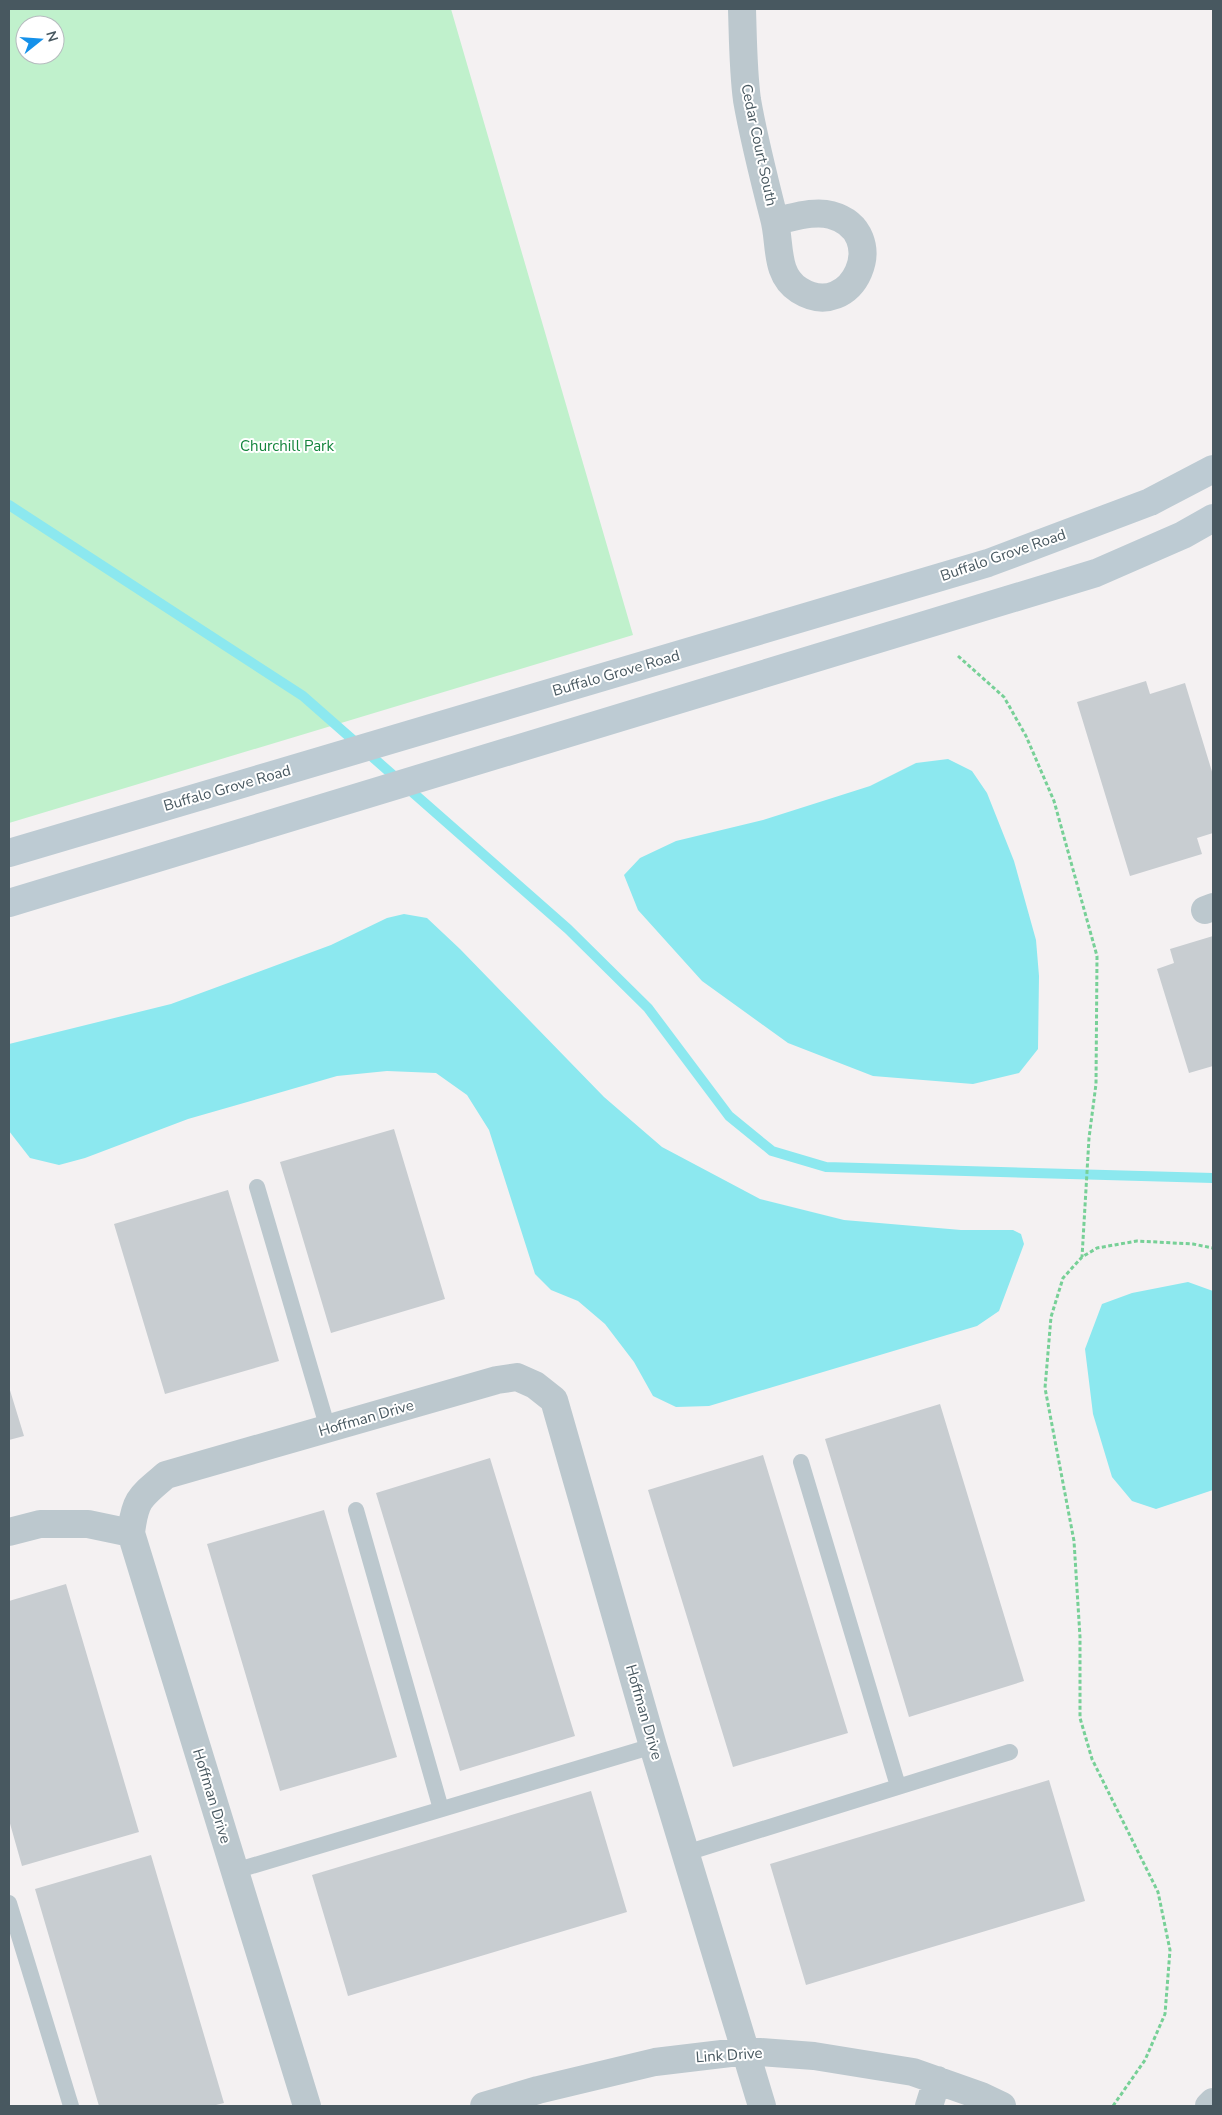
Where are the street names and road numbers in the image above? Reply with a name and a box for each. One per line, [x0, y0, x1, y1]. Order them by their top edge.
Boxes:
street label: Cedar Court South [736, 82, 782, 208]
street label: Buffalo Grove Road [938, 524, 1068, 586]
street label: Buffalo Grove Road [550, 645, 682, 701]
street label: Buffalo Grove Road [161, 760, 293, 816]
street label: Hoffman Drive [316, 1395, 416, 1441]
street label: Hoffman Drive [621, 1662, 667, 1762]
street label: Hoffman Drive [188, 1746, 236, 1846]
street label: Link Drive [695, 2043, 763, 2067]

